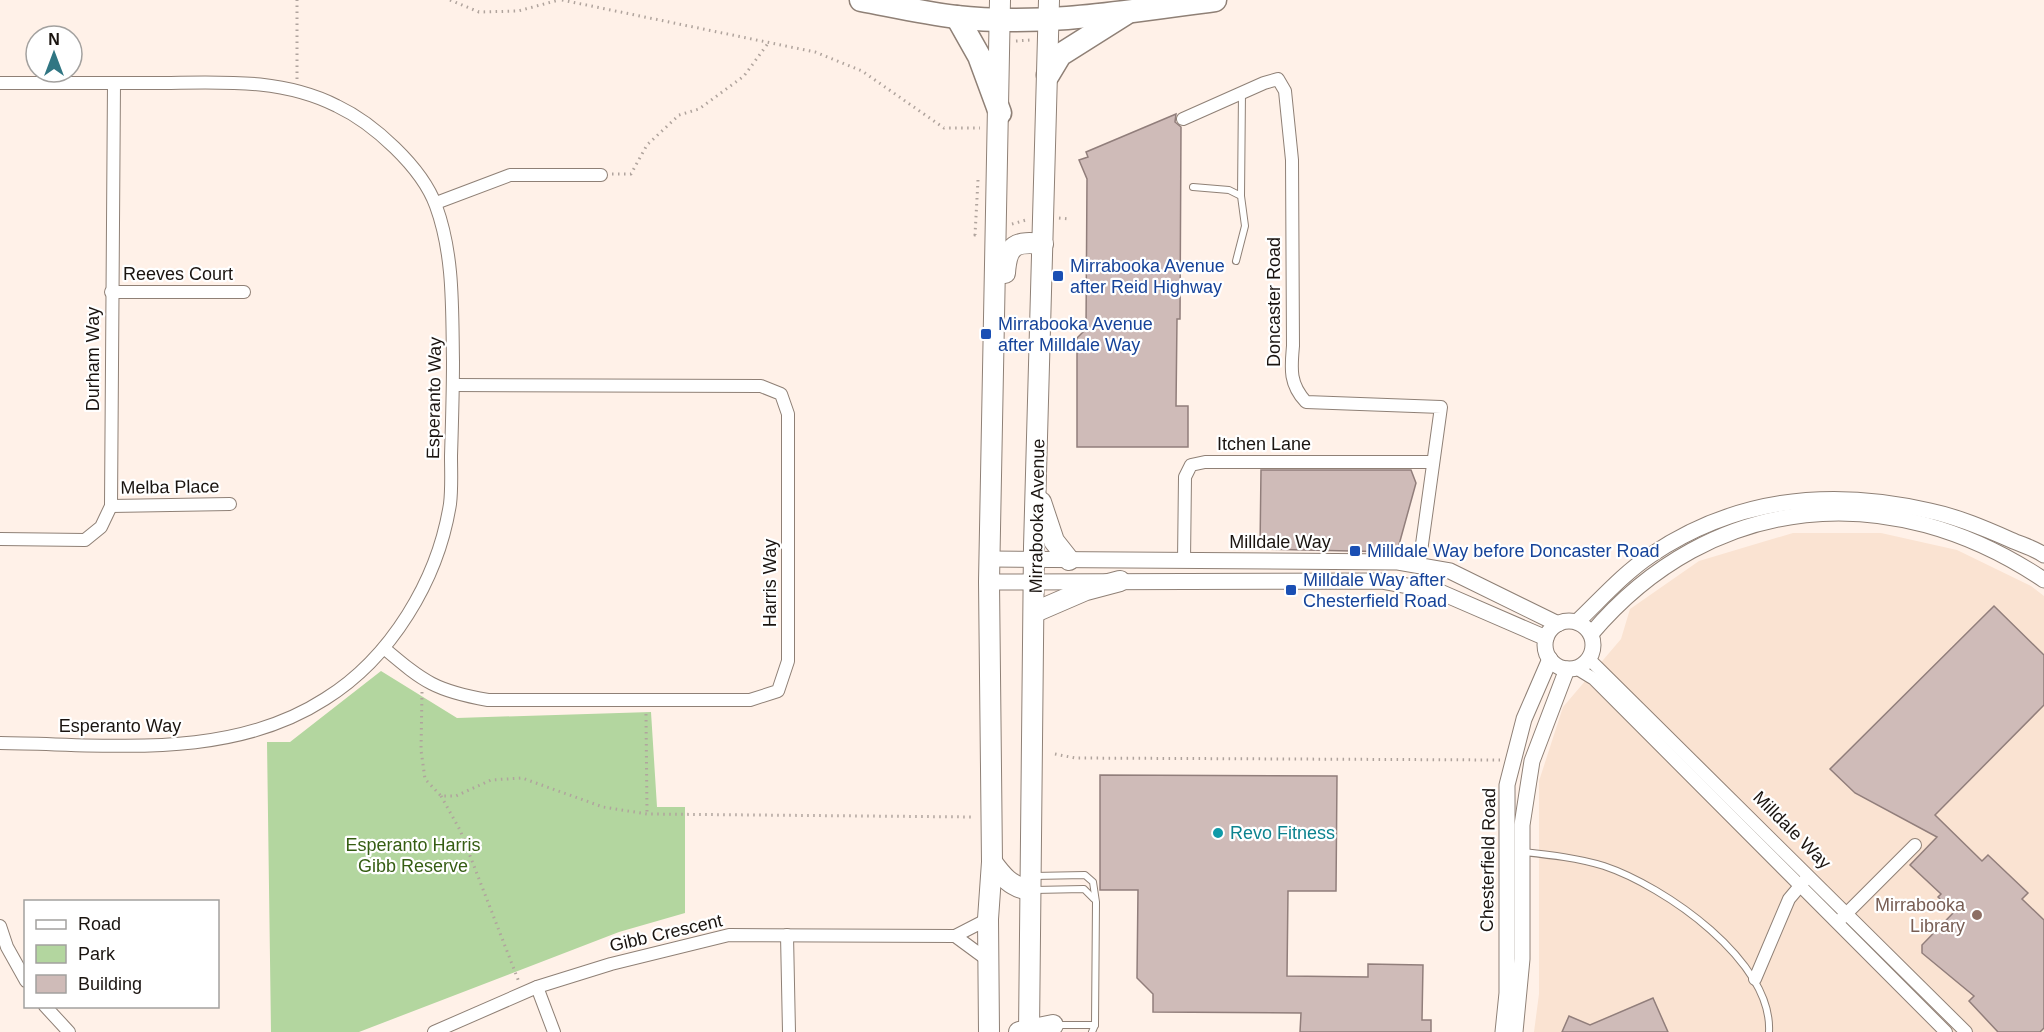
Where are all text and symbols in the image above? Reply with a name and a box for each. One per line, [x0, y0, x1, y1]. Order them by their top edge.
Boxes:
north arrow [24, 24, 84, 84]
text: N [48, 31, 60, 48]
street label: Doncaster Road [1264, 237, 1284, 367]
place label: Mirrabooka Avenue after Reid Highway [1070, 256, 1225, 297]
street label: Reeves Court [123, 264, 233, 284]
marker: Mirrabooka Avenue after Reid Highway [1051, 269, 1065, 283]
street label: Durham Way [83, 307, 103, 411]
place label: Mirrabooka Avenue after Milldale Way [998, 314, 1153, 355]
marker: Mirrabooka Avenue after Milldale Way [979, 327, 993, 341]
street label: Esperanto Way [423, 337, 445, 459]
street label: Itchen Lane [1217, 434, 1311, 454]
street label: Mirrabooka Avenue [1026, 438, 1048, 594]
street label: Melba Place [120, 476, 220, 498]
street label: Milldale Way [1229, 532, 1331, 552]
street label: Harris Way [760, 539, 780, 627]
place label: Milldale Way before Doncaster Road [1367, 541, 1659, 561]
marker: Milldale Way before Doncaster Road [1348, 544, 1362, 558]
place label: Milldale Way after Chesterfield Road [1303, 570, 1447, 611]
marker: Milldale Way after Chesterfield Road [1284, 583, 1298, 597]
street label: Esperanto Way [59, 716, 181, 736]
street label: Milldale Way [1749, 787, 1835, 873]
street label: Chesterfield Road [1477, 788, 1499, 932]
place label: Revo Fitness [1230, 823, 1335, 843]
marker: Revo Fitness [1211, 826, 1225, 840]
park label: Esperanto Harris Gibb Reserve [345, 835, 481, 876]
place label: Mirrabooka Library [1875, 895, 1966, 936]
legend [24, 900, 219, 1008]
marker: Mirrabooka Library [1970, 908, 1984, 922]
street label: Gibb Crescent [608, 910, 724, 956]
text: Road [78, 914, 121, 934]
text: Park [78, 944, 116, 964]
text: Building [78, 974, 142, 994]

